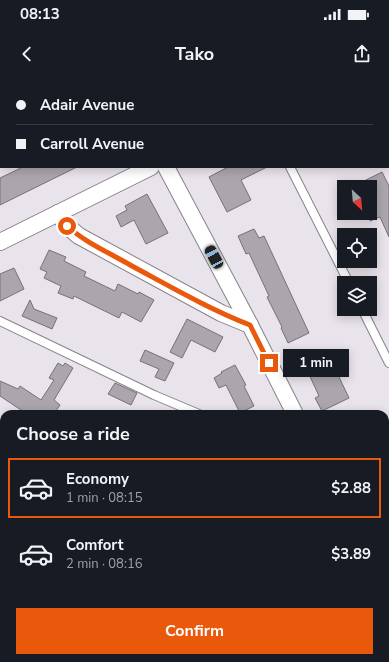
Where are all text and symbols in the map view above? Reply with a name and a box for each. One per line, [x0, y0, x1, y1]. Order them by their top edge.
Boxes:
text: 08:13 [20, 4, 60, 24]
text: Tako [175, 42, 214, 66]
icon: back [16, 43, 38, 65]
icon: share [351, 43, 373, 65]
text: Adair Avenue [40, 95, 134, 115]
text: Carroll Avenue [40, 134, 144, 154]
north arrow [337, 180, 377, 220]
map controls [337, 180, 377, 316]
route start [58, 217, 76, 235]
button: locate [337, 228, 377, 268]
car [203, 244, 225, 270]
button: layers [337, 276, 377, 316]
callout: 1 min [283, 349, 349, 377]
route end [260, 354, 278, 372]
text: 1 min [299, 354, 333, 372]
text: Choose a ride [16, 422, 130, 446]
text: Economy [66, 469, 129, 489]
icon: car [18, 470, 54, 506]
text: $2.88 [331, 478, 371, 498]
text: 1 min · 08:15 [66, 489, 142, 507]
text: Comfort [66, 535, 123, 555]
icon: car [18, 536, 54, 572]
text: $3.89 [331, 544, 371, 564]
text: 2 min · 08:16 [66, 555, 142, 573]
button: Confirm [16, 608, 373, 654]

